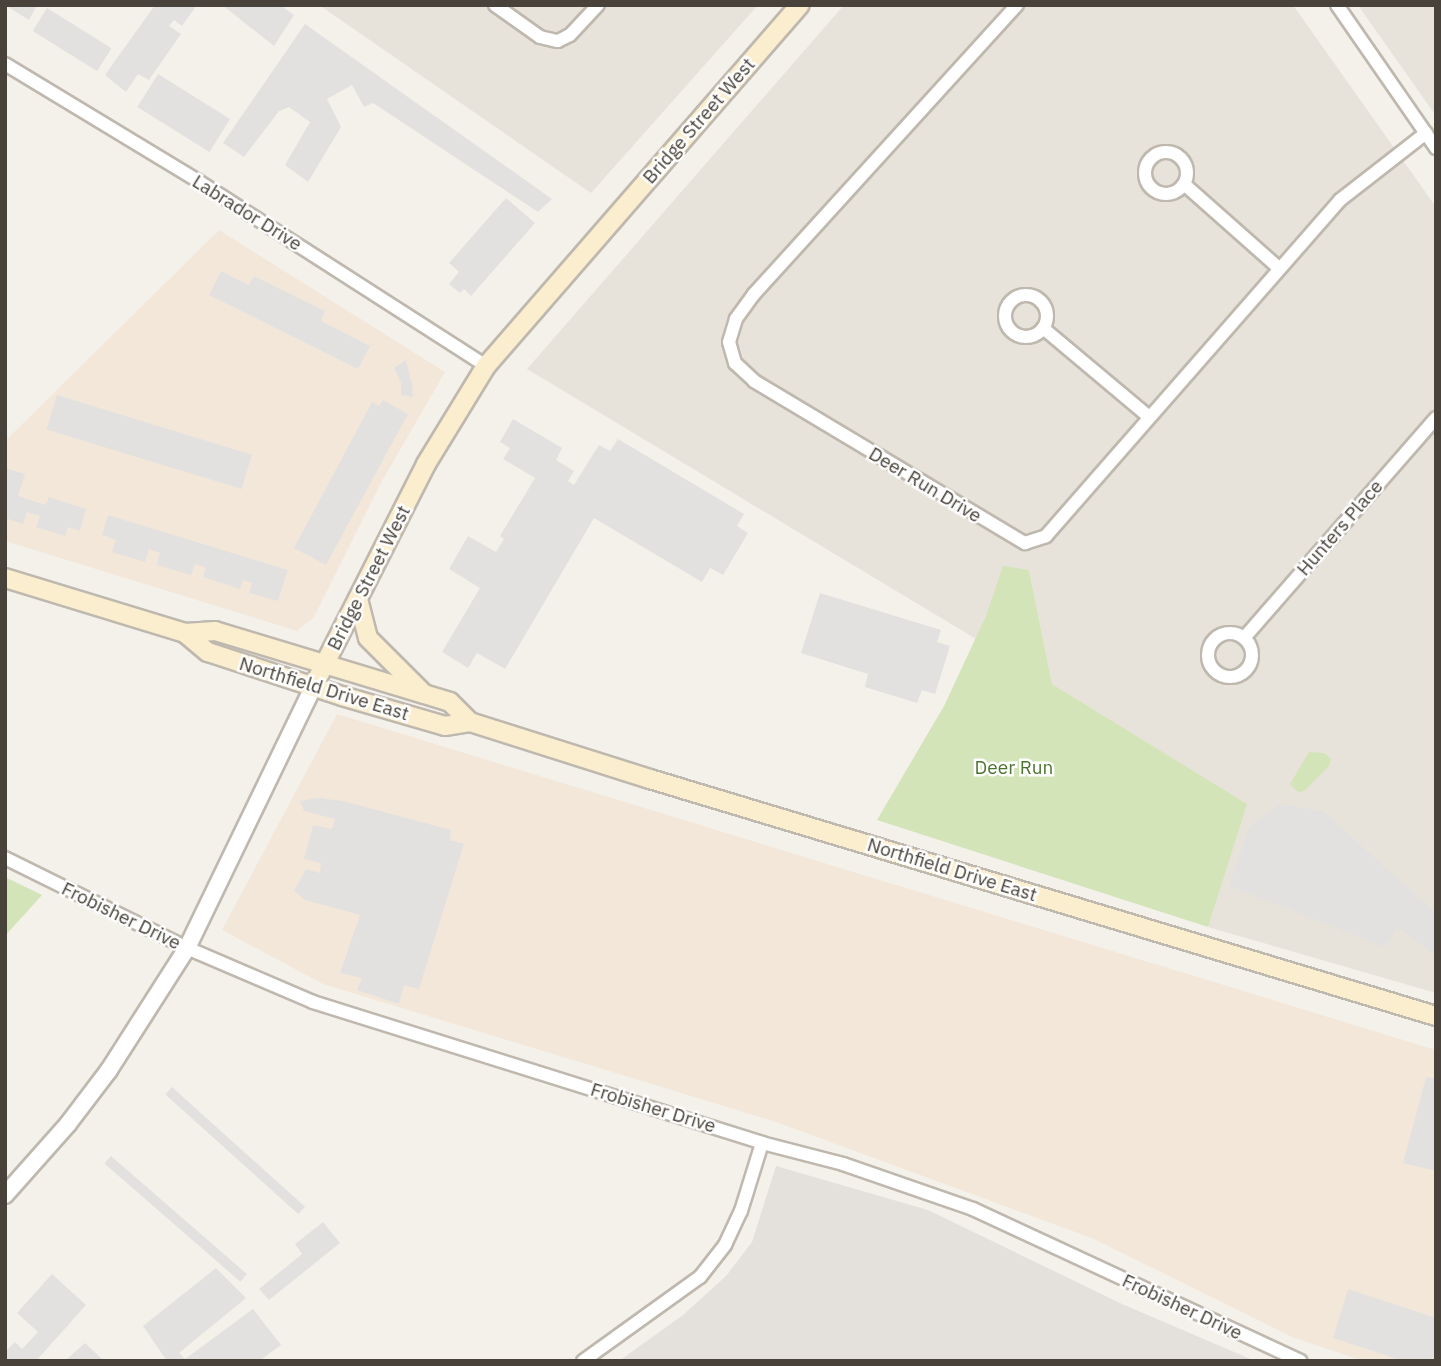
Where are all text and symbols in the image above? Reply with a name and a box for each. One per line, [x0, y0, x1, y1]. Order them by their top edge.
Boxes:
street label: Bridge Street West [638, 53, 760, 189]
street label: Labrador Drive [188, 170, 306, 256]
street label: Deer Run Drive [865, 442, 985, 528]
street label: Hunters Place [1292, 475, 1388, 581]
street label: Bridge Street West [323, 502, 415, 654]
street label: Northfield Drive East [236, 652, 412, 726]
park label: Deer Run [975, 757, 1053, 779]
street label: Northfield Drive East [864, 833, 1040, 907]
street label: Frobisher Drive [58, 877, 184, 955]
street label: Frobisher Drive [588, 1078, 718, 1138]
street label: Frobisher Drive [1118, 1269, 1246, 1345]

